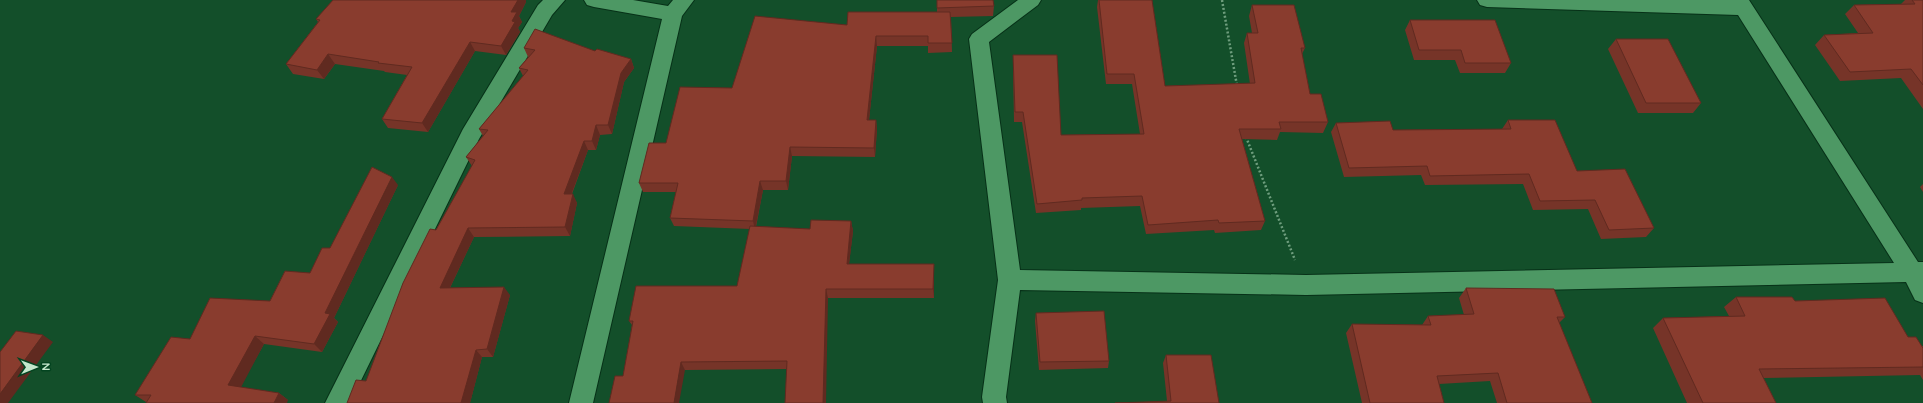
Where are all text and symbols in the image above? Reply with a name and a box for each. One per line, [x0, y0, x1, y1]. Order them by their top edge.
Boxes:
north arrow [16, 347, 56, 387]
text: N [39, 363, 53, 371]

